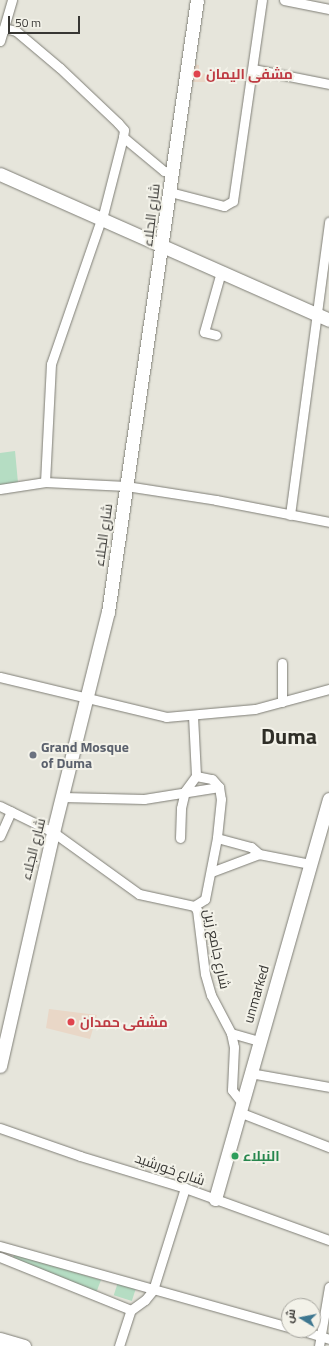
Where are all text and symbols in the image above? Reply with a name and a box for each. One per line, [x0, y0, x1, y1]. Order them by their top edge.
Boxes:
scale bar [10, 8, 82, 34]
text: 50 m [15, 13, 41, 32]
place label: مشفى اليمان [206, 66, 293, 82]
marker: مشفى اليمان [191, 68, 203, 80]
street label: شارع الجلاء [139, 183, 163, 247]
street label: شارع الجلاء [90, 503, 116, 567]
district label: Duma [261, 724, 317, 750]
place label: Grand Mosque of Duma [41, 739, 129, 772]
marker: Grand Mosque of Duma [28, 750, 38, 760]
street label: شارع الجلاء [17, 816, 49, 882]
street label: شارع جامع زين [200, 907, 234, 991]
street label: unmarked [240, 963, 272, 1025]
place label: مشفى حمدان [80, 1014, 168, 1030]
marker: مشفى حمدان [65, 1016, 77, 1028]
place label: النبلاء [243, 1148, 280, 1164]
street label: شارع خورشيد [133, 1149, 207, 1189]
marker: النبلاء [230, 1151, 240, 1161]
north arrow [281, 1298, 321, 1338]
text: ش [281, 1308, 299, 1324]

